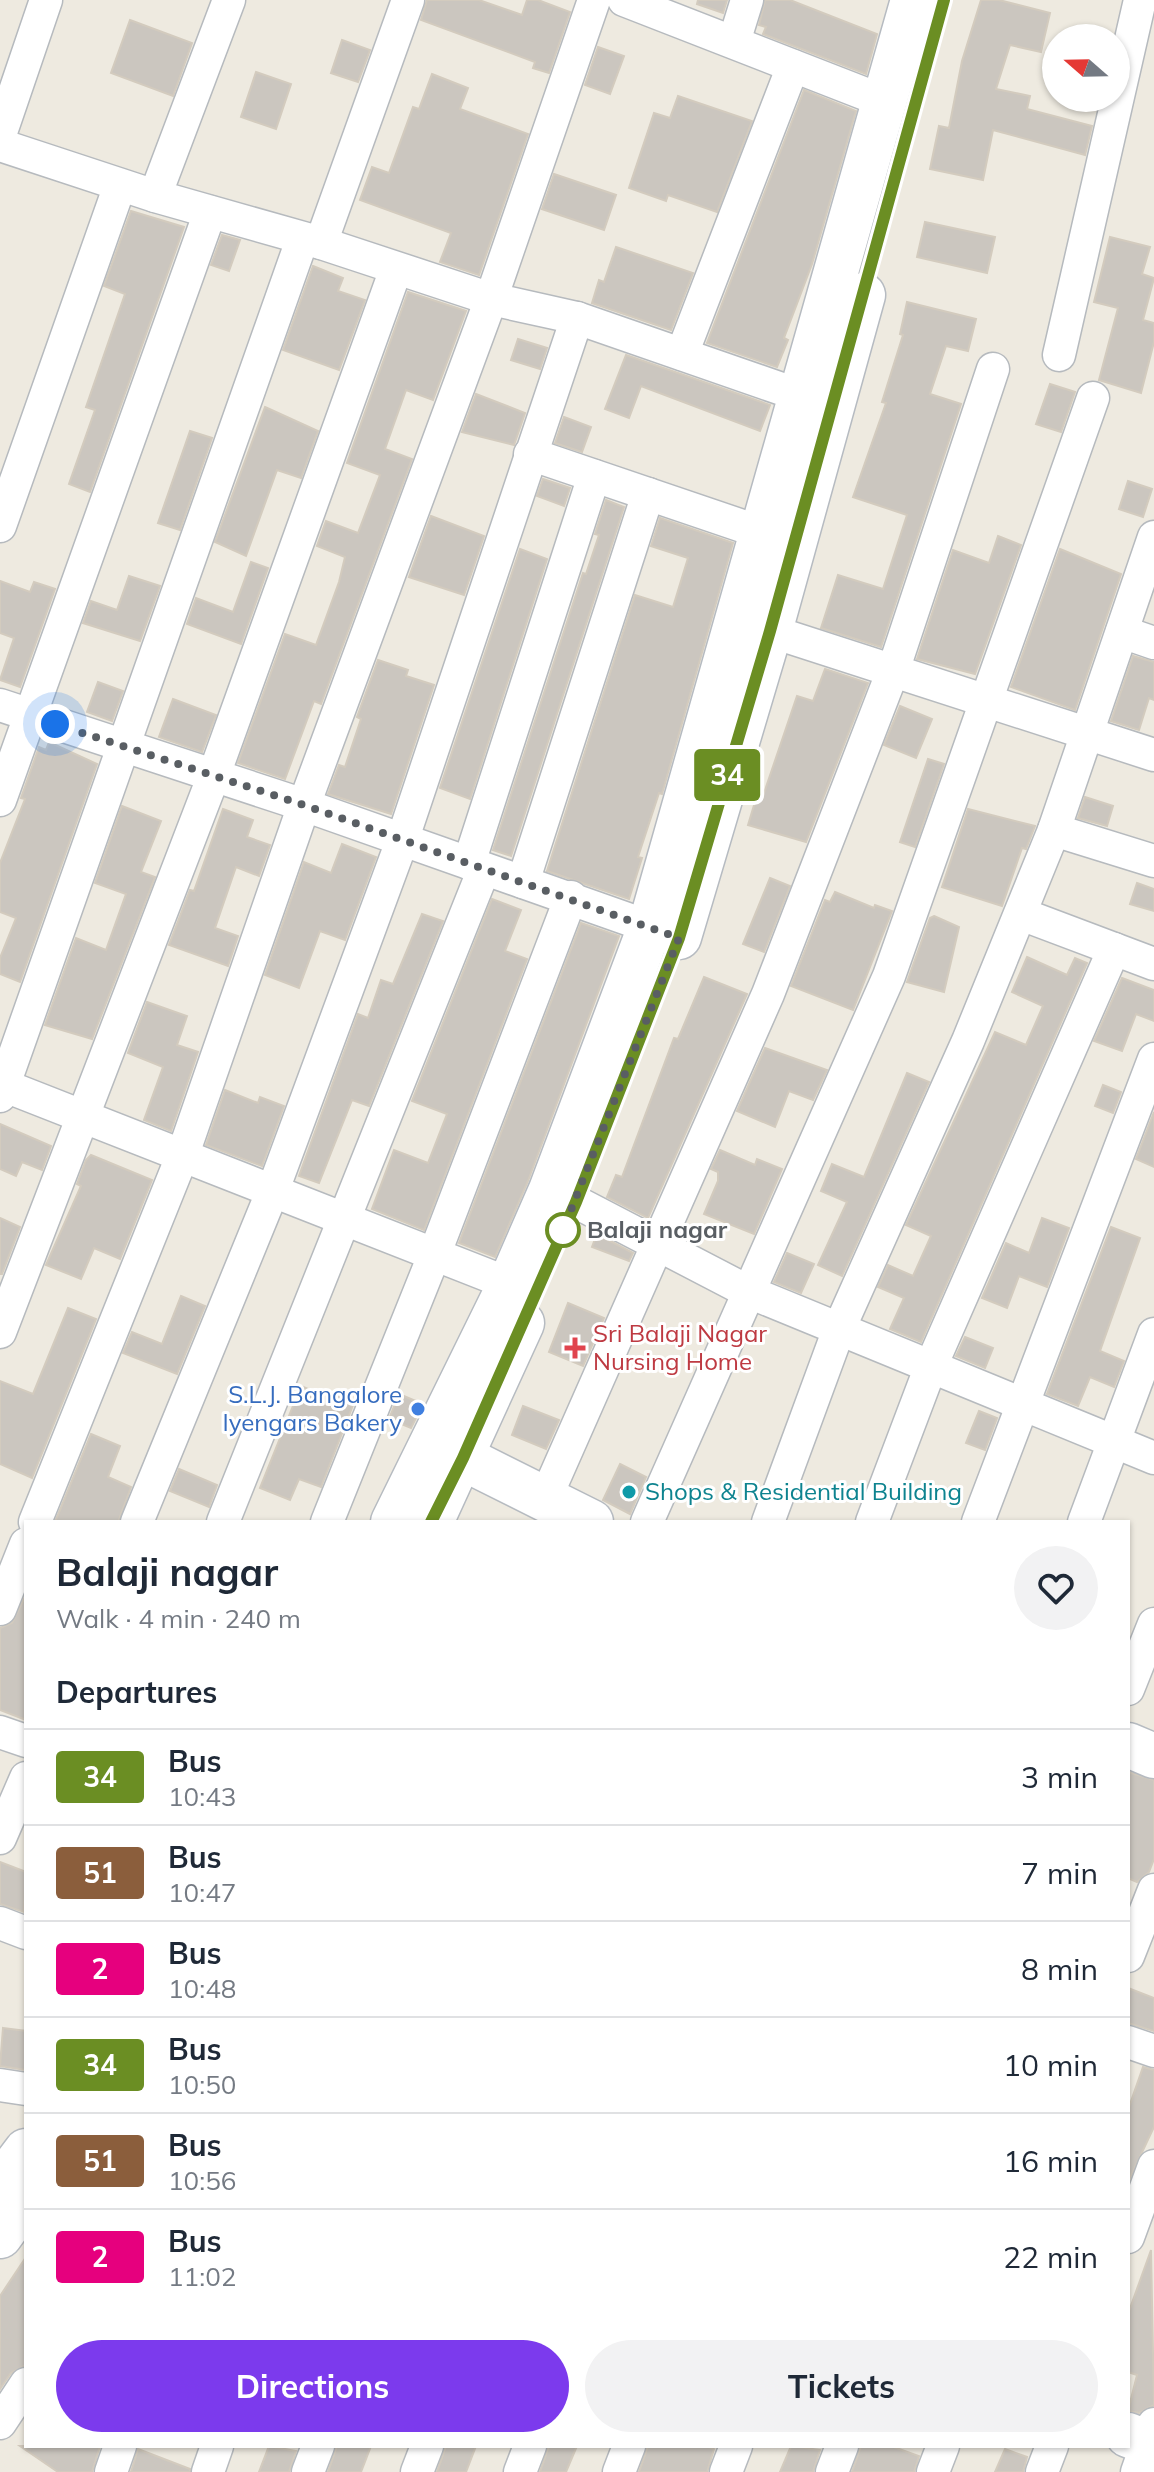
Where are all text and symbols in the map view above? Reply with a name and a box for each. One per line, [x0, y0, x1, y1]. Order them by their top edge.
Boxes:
north arrow [1042, 24, 1130, 112]
map controls [1042, 24, 1130, 112]
your location [35, 704, 75, 744]
line badge: 34 [691, 749, 763, 801]
text: 34 [710, 757, 744, 792]
marker: Balaji nagar [546, 1213, 580, 1247]
place label: Balaji nagar [587, 1214, 728, 1244]
place label: Sri Balaji Nagar Nursing Home [593, 1318, 767, 1376]
marker: Sri Balaji Nagar Nursing Home [564, 1337, 586, 1359]
place label: S.L.J. Bangalore Iyengars Bakery [222, 1379, 402, 1437]
marker: S.L.J. Bangalore Iyengars Bakery [409, 1400, 427, 1418]
place label: Shops & Residential Building [645, 1476, 962, 1506]
marker: Shops & Residential Building [620, 1483, 638, 1501]
button: heart [1014, 1546, 1098, 1630]
text: Balaji nagar [56, 1548, 278, 1596]
text: Walk · 4 min · 240 m [56, 1602, 301, 1635]
text: Departures [56, 1673, 217, 1711]
text: Bus [168, 1742, 222, 1780]
text: 3 min [1021, 1758, 1098, 1796]
text: 34 [83, 1759, 117, 1794]
text: 10:43 [168, 1780, 236, 1813]
text: Bus [168, 1838, 222, 1876]
text: 7 min [1021, 1854, 1098, 1892]
text: 51 [83, 1855, 117, 1890]
text: 10:47 [168, 1876, 236, 1909]
text: Bus [168, 1934, 222, 1972]
text: 8 min [1021, 1950, 1098, 1988]
text: 2 [92, 1951, 108, 1986]
text: 10:48 [168, 1972, 236, 2005]
text: Bus [168, 2030, 222, 2068]
text: 10 min [1003, 2046, 1098, 2084]
text: 34 [83, 2047, 117, 2082]
text: 10:50 [168, 2068, 236, 2101]
text: Bus [168, 2126, 222, 2164]
text: 16 min [1003, 2142, 1098, 2180]
text: 51 [83, 2143, 117, 2178]
text: 10:56 [168, 2164, 236, 2197]
text: Bus [168, 2222, 222, 2260]
text: 22 min [1003, 2238, 1098, 2276]
text: 2 [92, 2239, 108, 2274]
text: 11:02 [168, 2260, 236, 2293]
button: Directions [56, 2340, 569, 2432]
button: Tickets [585, 2340, 1098, 2432]

